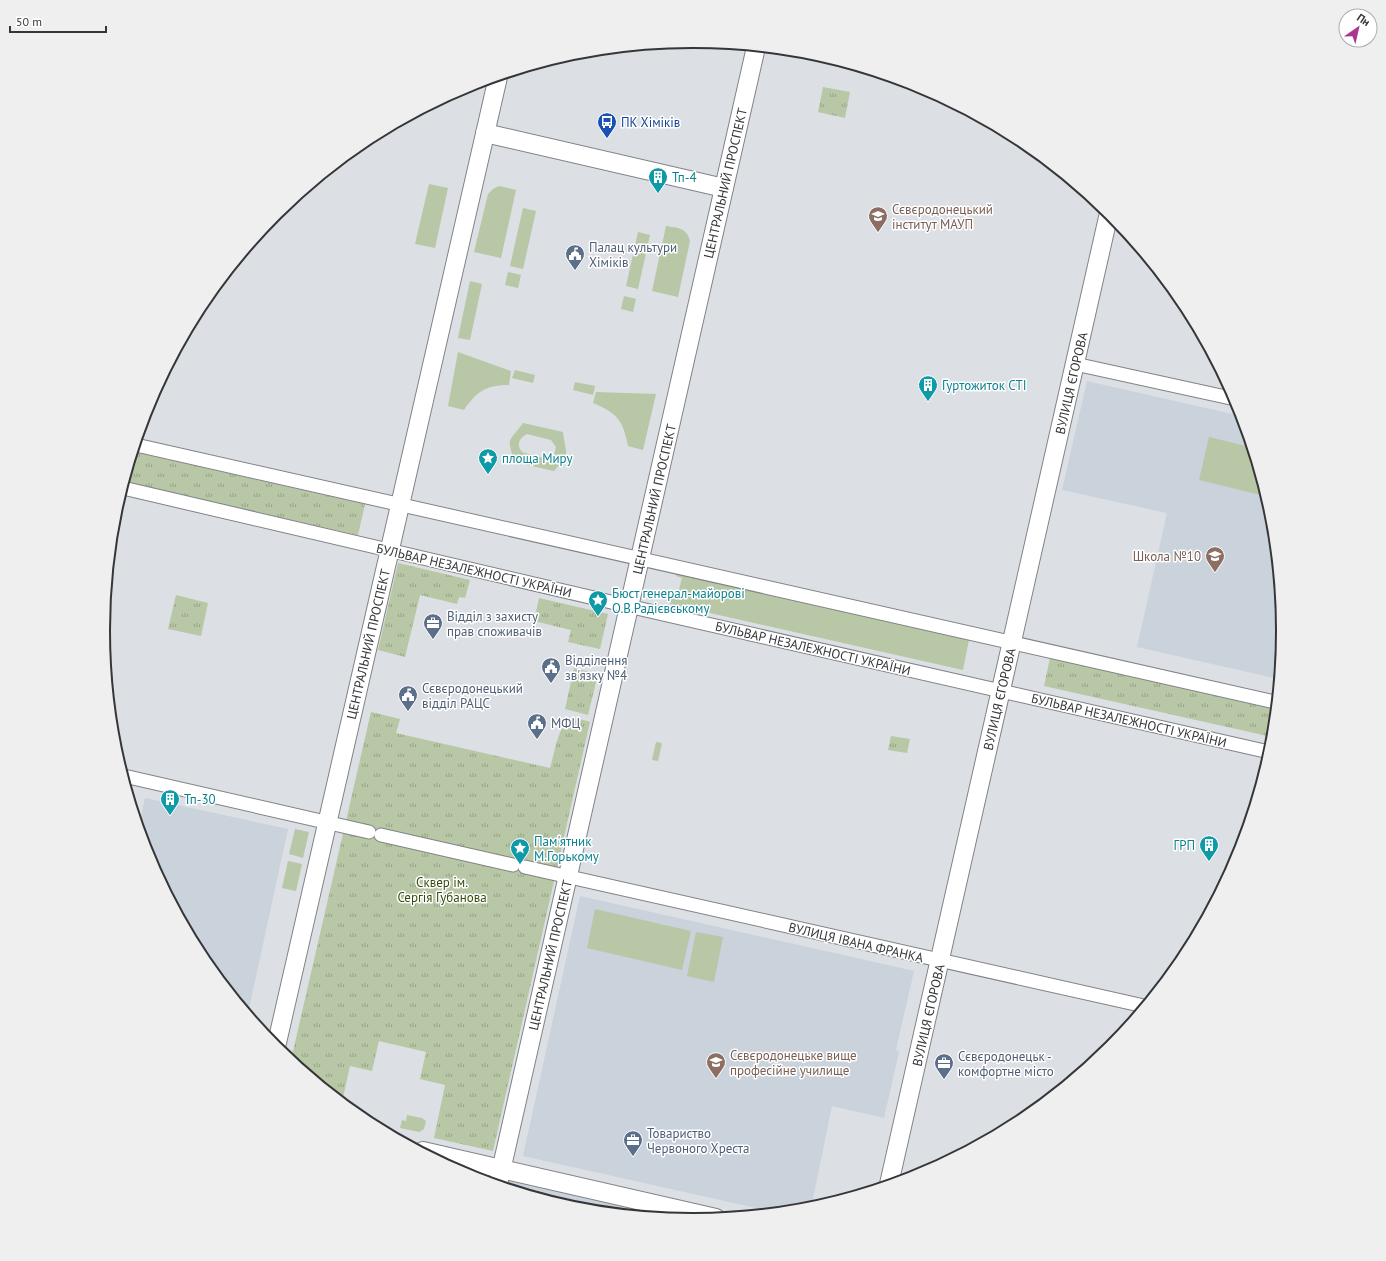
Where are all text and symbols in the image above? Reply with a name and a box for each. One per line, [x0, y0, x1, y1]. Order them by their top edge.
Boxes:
scale bar [10, 8, 106, 34]
north arrow [1338, 8, 1378, 48]
text: Пн [1354, 10, 1373, 29]
text: 50 m [16, 14, 42, 29]
street label: ЦЕНТРАЛЬНИЙ ПРОСПЕКТ [700, 106, 751, 260]
bus stop icon: ПК Хіміків [596, 111, 618, 139]
place label: ПК Хіміків [621, 114, 680, 131]
building icon: Тп-4 [647, 166, 669, 194]
place label: Тп-4 [672, 169, 697, 186]
place label: Сєвєродонецький інститут МАУП [892, 201, 993, 233]
school or university icon: Сєвєродонецький інститут МАУП [867, 205, 889, 233]
place label: Палац культури Хіміків [589, 239, 677, 271]
public building icon: Палац культури Хіміків [564, 243, 586, 271]
street label: ВУЛИЦЯ ЄГОРОВА [1051, 330, 1092, 436]
building icon: Гуртожиток СТІ [917, 374, 939, 402]
place label: Гуртожиток СТІ [942, 377, 1027, 394]
street label: ЦЕНТРАЛЬНИЙ ПРОСПЕКТ [629, 422, 680, 576]
place icon: площа Миру [477, 447, 499, 475]
place label: площа Миру [502, 450, 573, 467]
street label: БУЛЬВАР НЕЗАЛЕЖНОСТІ УКРАЇНИ [375, 540, 573, 601]
school or university icon: Школа №10 [1204, 545, 1226, 573]
place label: Школа №10 [1133, 548, 1201, 565]
street label: ЦЕНТРАЛЬНИЙ ПРОСПЕКТ [343, 567, 394, 721]
place label: Бюст генерал-майорові О.В.Радієвському [612, 585, 745, 617]
place icon: Бюст генерал-майорові О.В.Радієвському [587, 589, 609, 617]
place label: Відділ з захисту прав споживачів [447, 608, 542, 640]
office icon: Відділ з захисту прав споживачів [422, 612, 444, 640]
street label: БУЛЬВАР НЕЗАЛЕЖНОСТІ УКРАЇНИ [714, 618, 912, 679]
street label: ВУЛИЦЯ ЄГОРОВА [979, 646, 1020, 752]
place label: Відділення зв'язку №4 [565, 652, 627, 684]
public building icon: Відділення зв'язку №4 [540, 656, 562, 684]
place label: Сєвєродонецький відділ РАЦС [422, 680, 523, 712]
public building icon: Сєвєродонецький відділ РАЦС [397, 684, 419, 712]
street label: БУЛЬВАР НЕЗАЛЕЖНОСТІ УКРАЇНИ [1030, 690, 1228, 751]
public building icon: МФЦ [526, 712, 548, 740]
place label: МФЦ [551, 715, 580, 732]
building icon: Тп-30 [159, 788, 181, 816]
place label: Тп-30 [184, 791, 216, 808]
place label: Пам'ятник М.Горькому [534, 833, 599, 865]
building icon: ГРП [1198, 834, 1220, 862]
place icon: Пам'ятник М.Горькому [509, 837, 531, 865]
place label: ГРП [1173, 837, 1195, 854]
park label: Сквер ім. Сергія Губанова [397, 874, 487, 906]
street label: ЦЕНТРАЛЬНИЙ ПРОСПЕКТ [525, 878, 576, 1032]
street label: ВУЛИЦЯ ІВАНА ФРАНКА [787, 919, 925, 966]
street label: ВУЛИЦЯ ЄГОРОВА [908, 962, 949, 1068]
place label: Сєвєродонецьке вище професійне училище [730, 1047, 857, 1079]
place label: Сєвєродонецьк - комфортне місто [958, 1048, 1054, 1080]
school or university icon: Сєвєродонецьке вище професійне училище [705, 1051, 727, 1079]
office icon: Сєвєродонецьк - комфортне місто [933, 1052, 955, 1080]
place label: Товариство Червоного Хреста [647, 1125, 749, 1157]
office icon: Товариство Червоного Хреста [622, 1129, 644, 1157]

